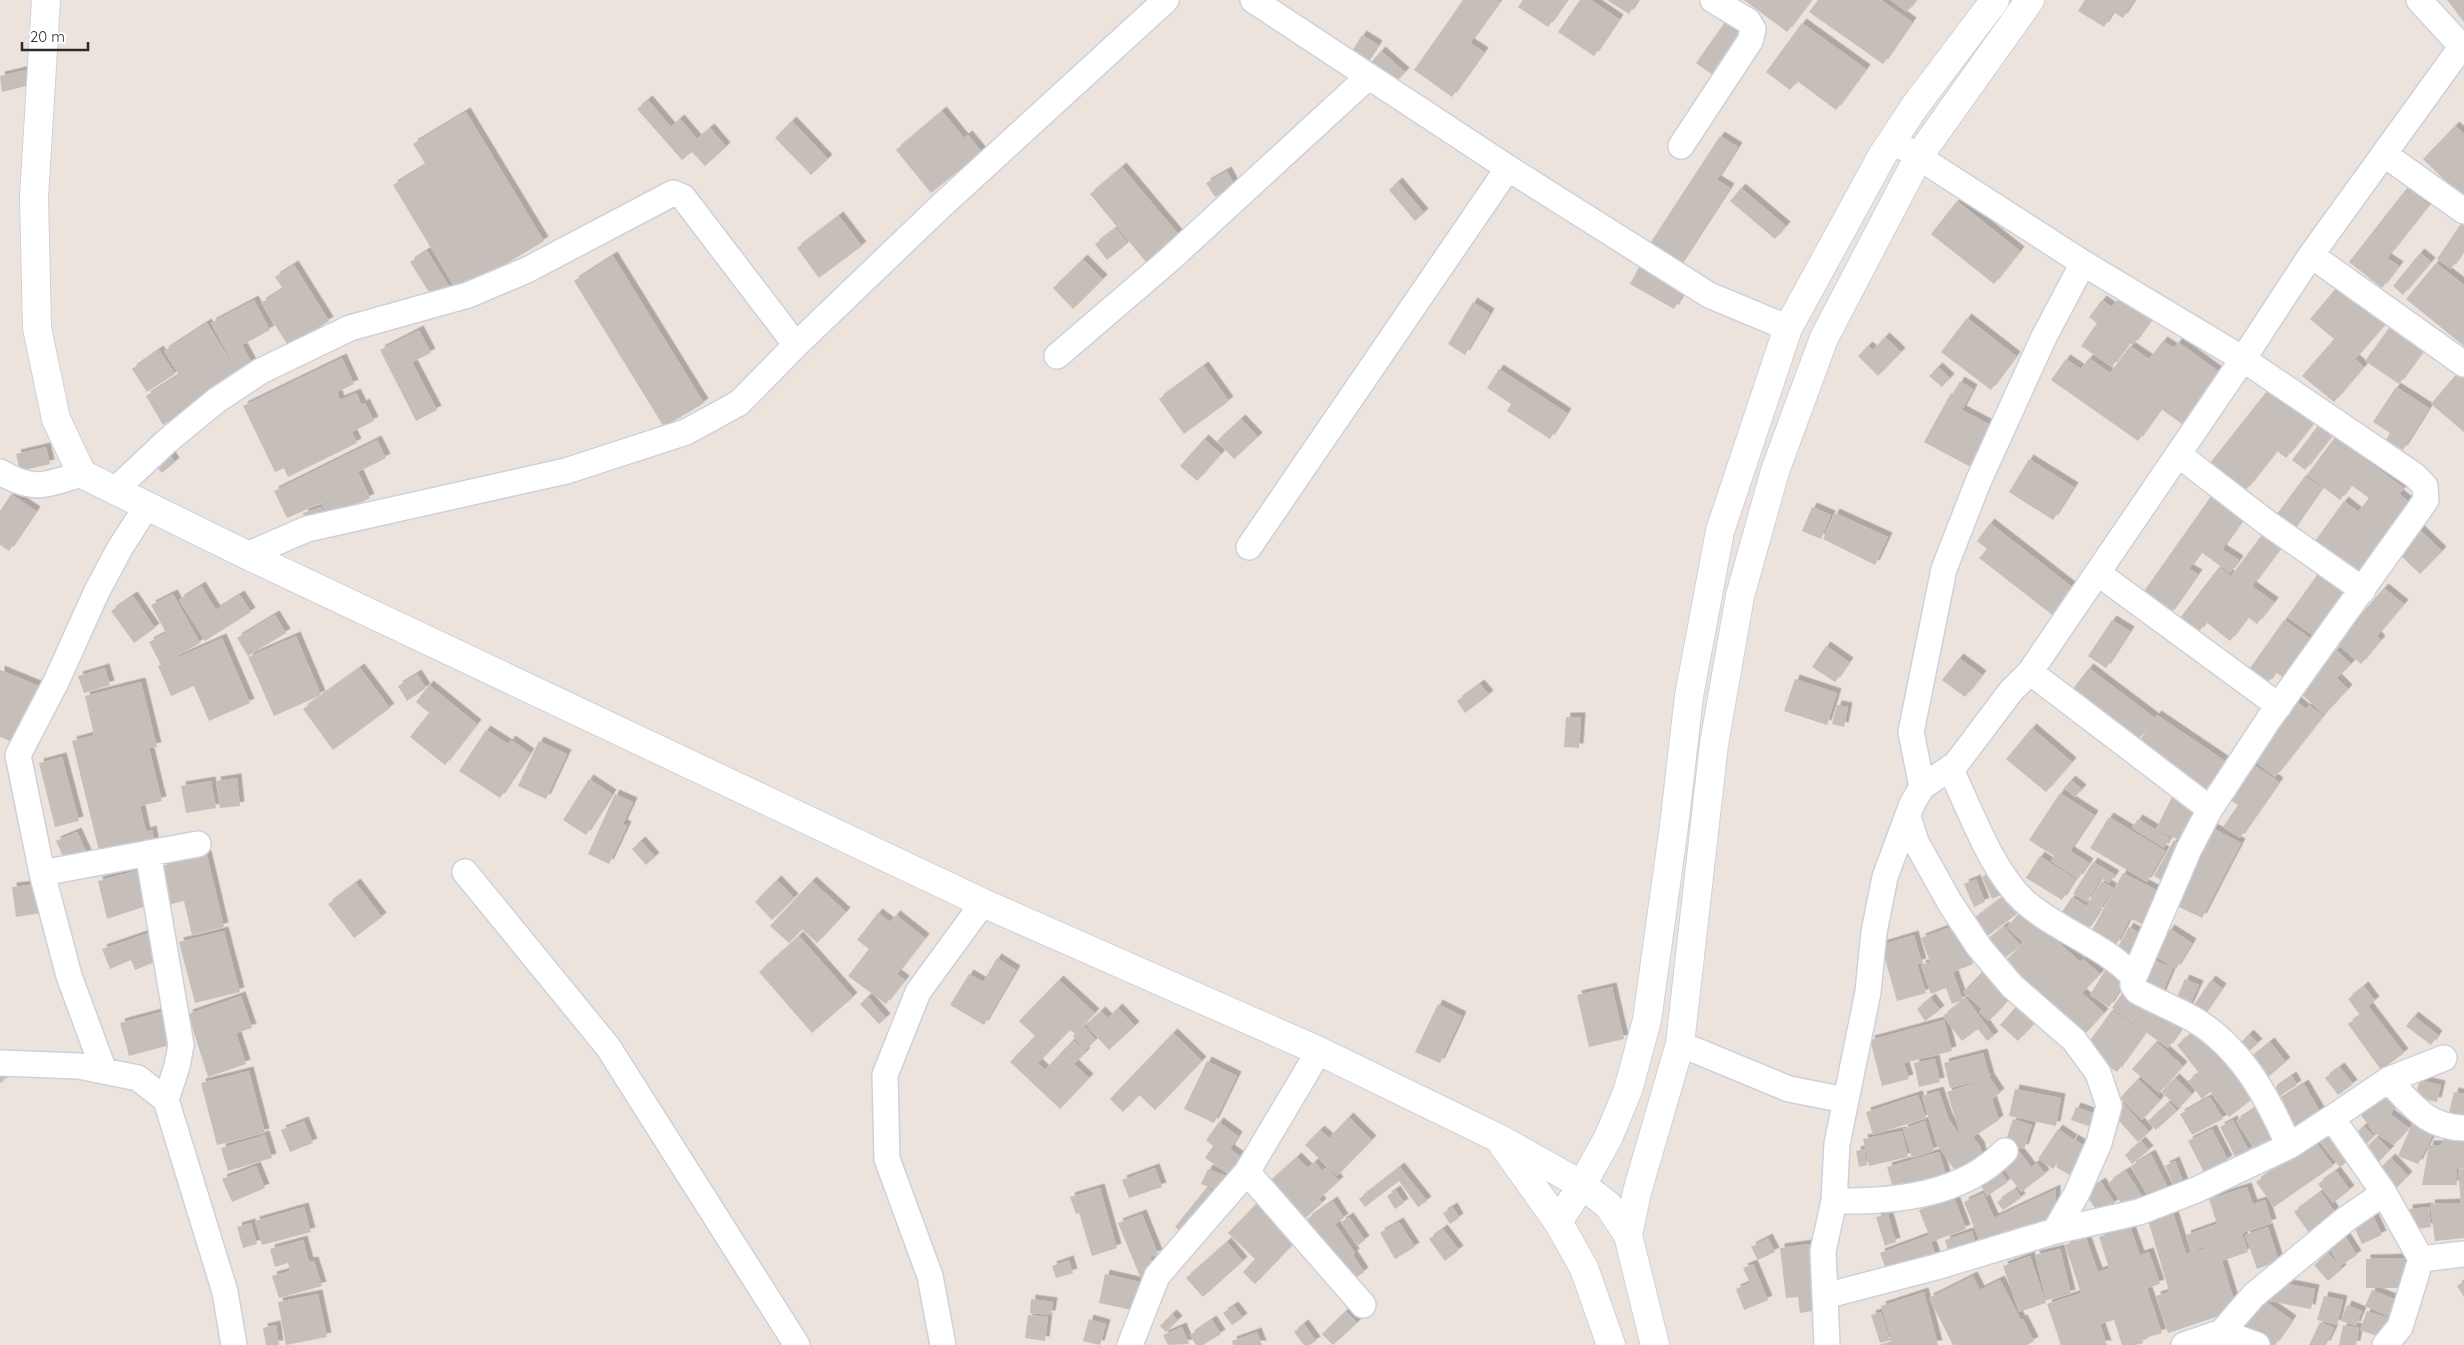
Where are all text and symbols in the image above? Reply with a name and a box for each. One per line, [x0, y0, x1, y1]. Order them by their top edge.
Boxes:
scale bar [22, 20, 89, 52]
text: 20 m [30, 27, 65, 46]

